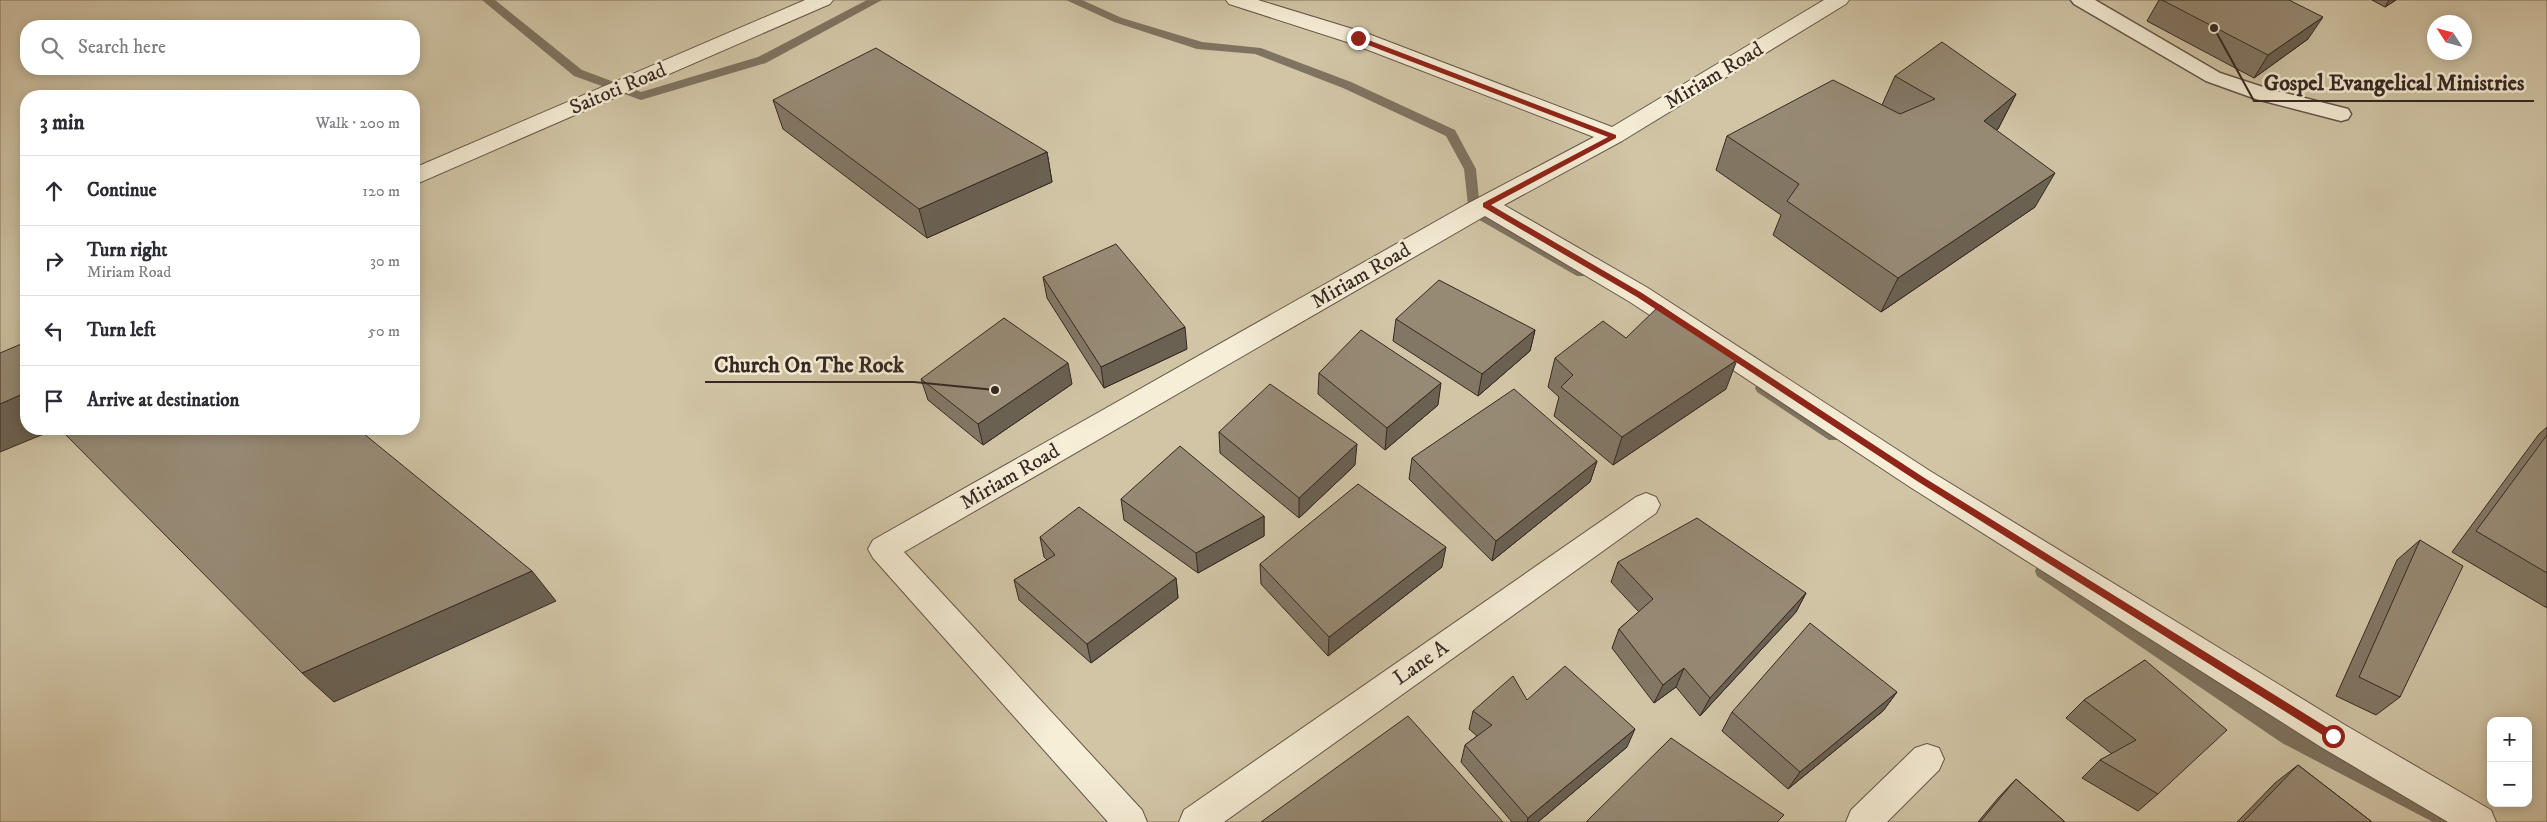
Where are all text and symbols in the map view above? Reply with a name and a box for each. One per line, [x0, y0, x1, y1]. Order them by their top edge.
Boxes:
north arrow [2427, 15, 2472, 60]
search box [20, 20, 420, 75]
route end [1347, 27, 1370, 50]
icon: search [38, 34, 66, 62]
text: Search here [78, 36, 166, 59]
street label: Miriam Road [1660, 36, 1769, 116]
street label: Saitoti Road [566, 57, 671, 121]
callout: Gospel Evangelical Ministries [2254, 64, 2534, 101]
text: Gospel Evangelical Ministries [2264, 70, 2525, 97]
text: 3 min [40, 110, 85, 136]
text: Walk · 200 m [316, 113, 400, 133]
icon: ahead [40, 177, 68, 205]
text: Continue [87, 179, 157, 202]
text: 120 m [362, 181, 400, 201]
street label: Miriam Road [1307, 237, 1416, 315]
text: Turn right [87, 239, 167, 262]
icon: right [40, 247, 68, 275]
text: 30 m [370, 251, 400, 271]
text: Miriam Road [87, 262, 171, 282]
icon: left [40, 317, 68, 345]
text: Turn left [87, 319, 156, 342]
text: 50 m [368, 321, 400, 341]
callout: Church On The Rock [705, 345, 914, 382]
text: Church On The Rock [714, 352, 905, 379]
icon: arrive [40, 387, 68, 415]
text: Arrive at destination [87, 389, 239, 412]
street label: Miriam Road [956, 438, 1065, 516]
street label: Lane A [1388, 634, 1454, 691]
map controls [2487, 717, 2532, 807]
button: + [2487, 717, 2532, 762]
route start [2322, 725, 2345, 748]
button: − [2487, 762, 2532, 807]

